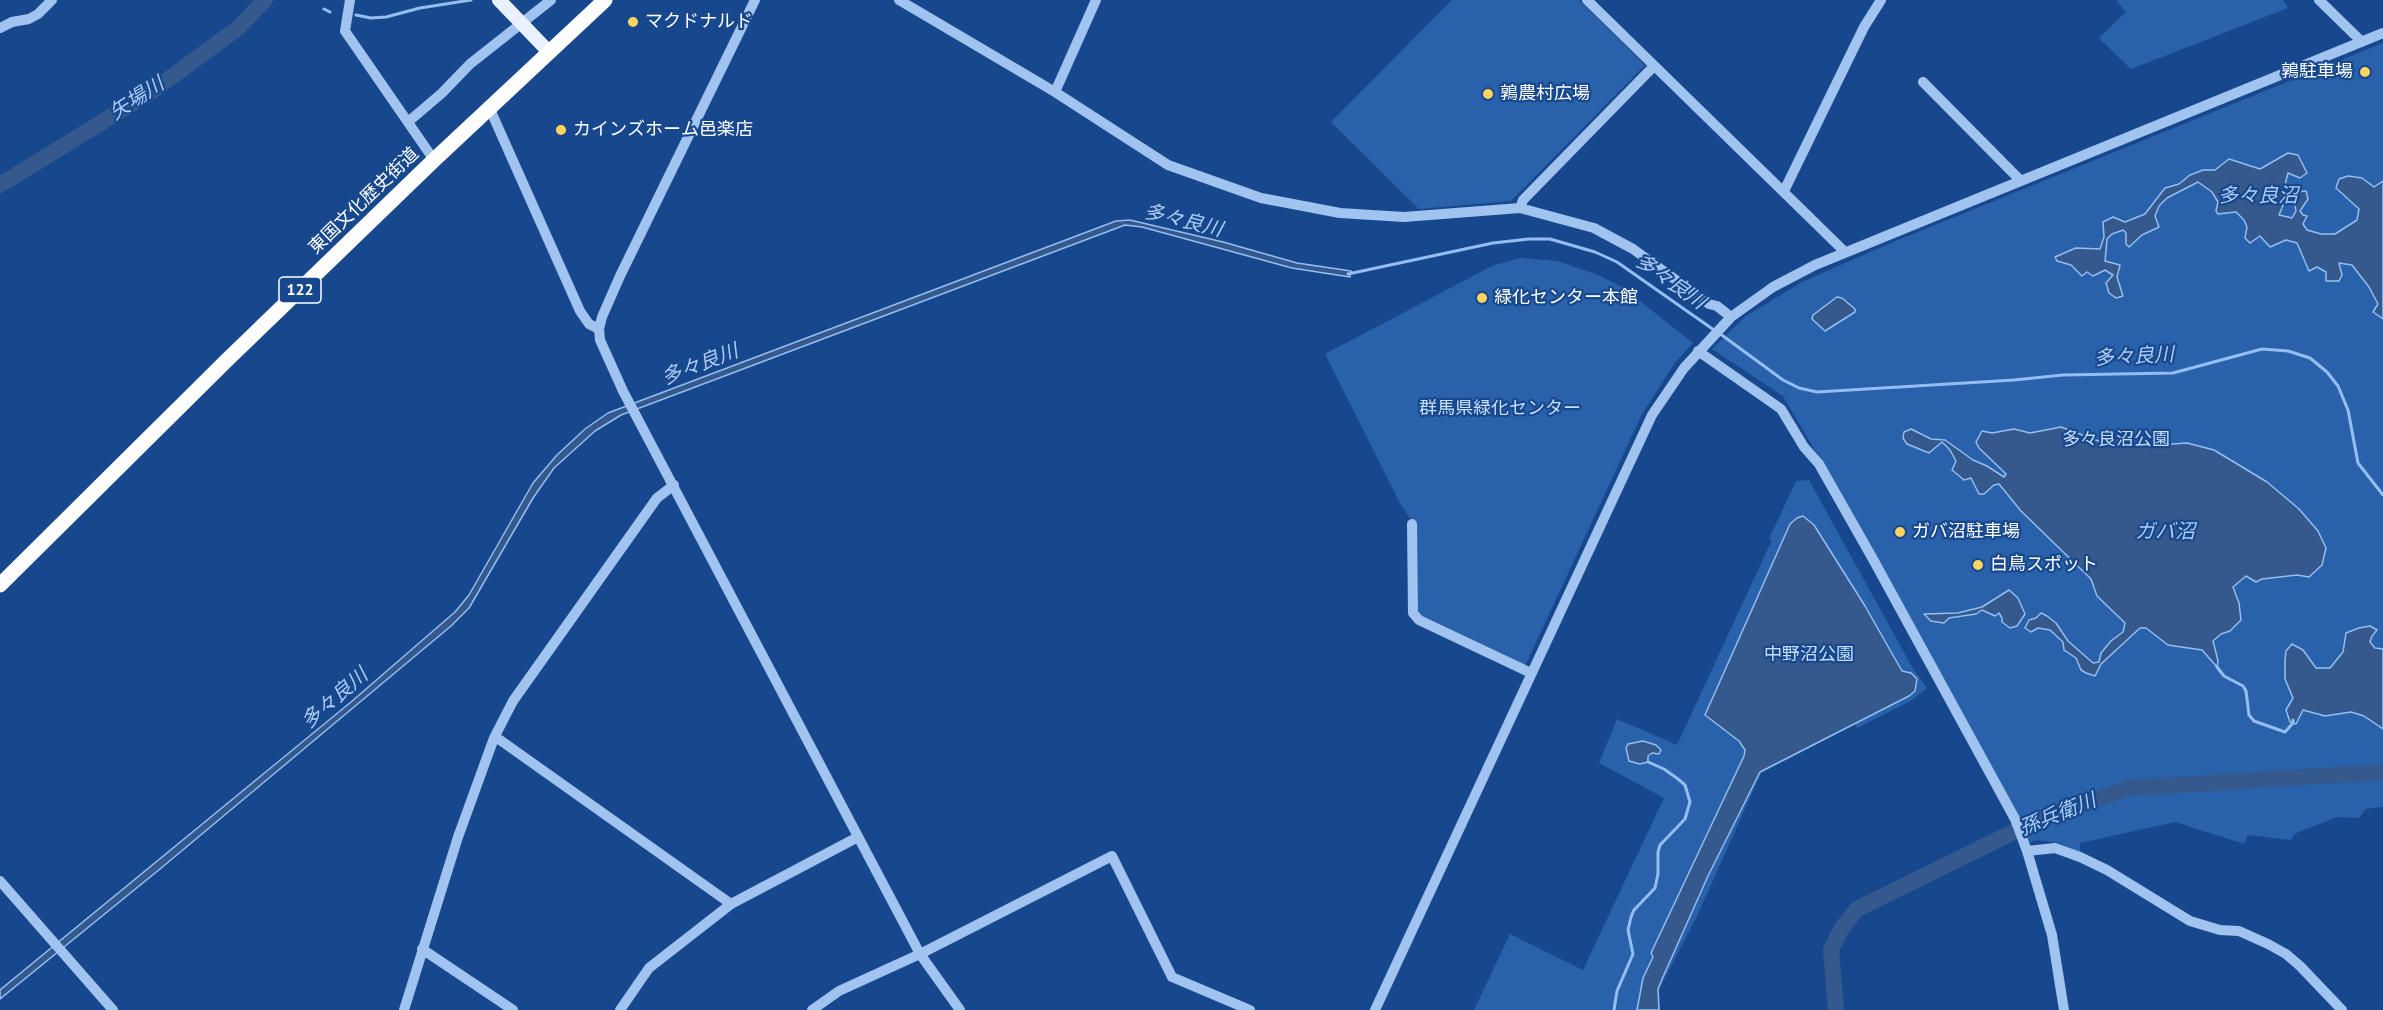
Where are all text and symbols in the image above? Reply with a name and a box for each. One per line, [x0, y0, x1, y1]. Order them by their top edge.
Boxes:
place label: マクドナルド [645, 11, 753, 33]
marker: マクドナルド [626, 15, 640, 29]
place label: 鶉駐車場 [2281, 61, 2353, 83]
marker: 鶉駐車場 [2358, 65, 2372, 79]
water label: 矢場川 [105, 73, 169, 125]
place label: 鶉農村広場 [1500, 83, 1590, 105]
marker: 鶉農村広場 [1481, 87, 1495, 101]
place label: カインズホーム邑楽店 [573, 119, 753, 141]
marker: カインズホーム邑楽店 [554, 123, 568, 137]
street label: 東国文化歴史街道 [305, 143, 423, 259]
water label: 多々良沼 [2218, 184, 2298, 208]
water label: 多々良川 [1141, 200, 1225, 242]
water label: 多々良川 [1630, 249, 1710, 315]
road number: 122 [279, 277, 321, 303]
place label: 緑化センター本館 [1494, 287, 1638, 309]
marker: 緑化センター本館 [1475, 291, 1489, 305]
water label: 多々良川 [658, 339, 742, 391]
water label: 多々良川 [2093, 343, 2175, 371]
park label: 群馬県緑化センター [1419, 398, 1581, 420]
park label: 多々良沼公園 [2062, 429, 2170, 451]
water label: ガバ沼 [2135, 520, 2195, 544]
place label: ガバ沼駐車場 [1912, 521, 2020, 543]
marker: ガバ沼駐車場 [1893, 525, 1907, 539]
place label: 白鳥スポット [1990, 554, 2098, 576]
marker: 白鳥スポット [1971, 558, 1985, 572]
park label: 中野沼公園 [1764, 644, 1854, 666]
water label: 多々良川 [297, 664, 373, 734]
water label: 孫兵衛川 [2016, 789, 2100, 841]

